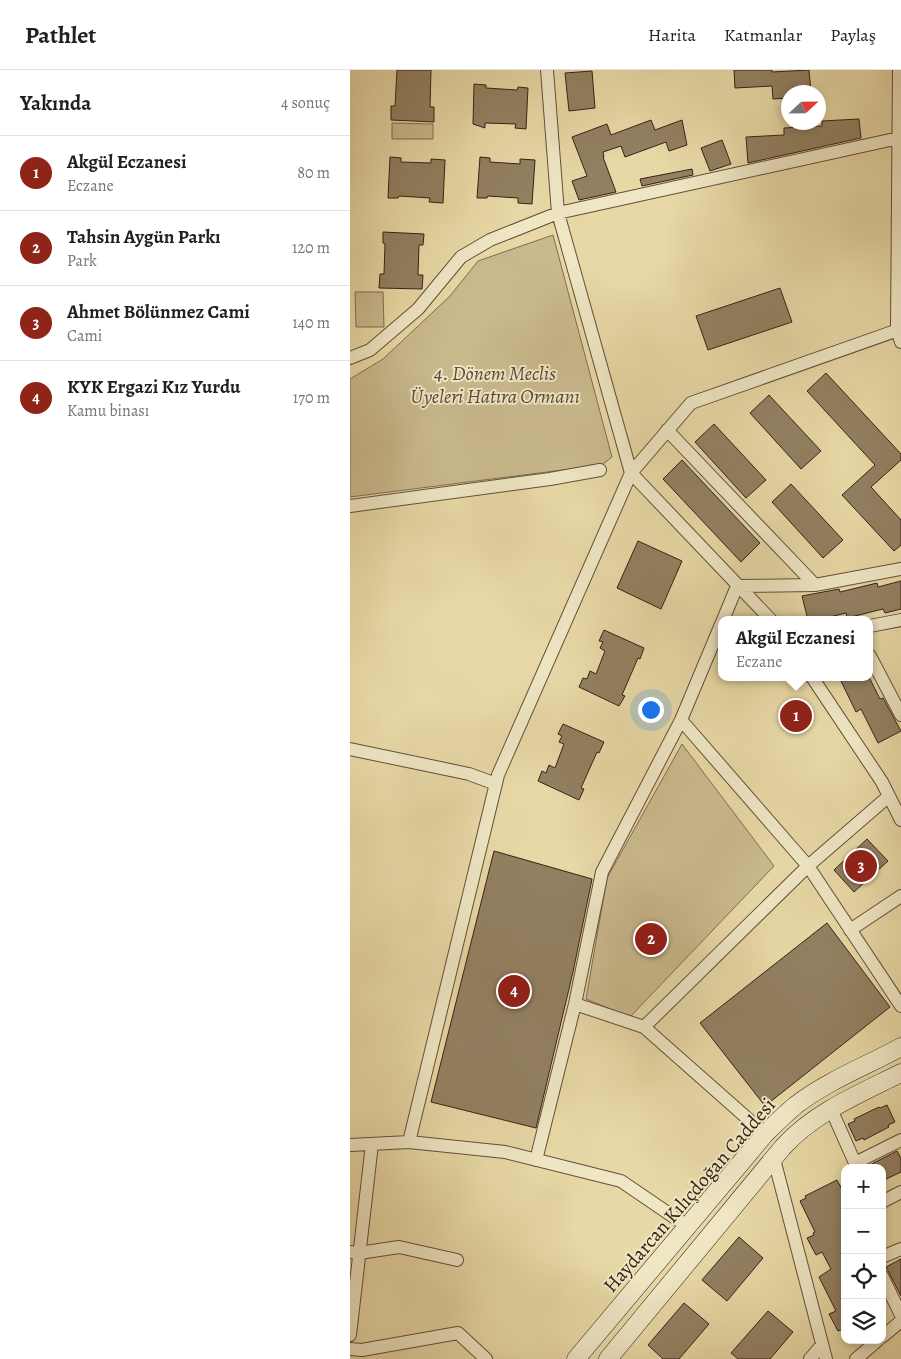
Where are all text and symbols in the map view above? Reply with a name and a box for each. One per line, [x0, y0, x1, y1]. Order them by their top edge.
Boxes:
text: Pathlet [25, 19, 96, 51]
text: Harita [648, 23, 696, 47]
text: Katmanlar [724, 23, 802, 47]
text: Paylaş [830, 23, 876, 47]
north arrow [781, 85, 826, 130]
text: Yakında [20, 89, 91, 117]
text: 4 sonuç [281, 92, 330, 114]
text: Akgül Eczanesi [67, 149, 186, 175]
text: 1 [33, 162, 39, 184]
text: 80 m [297, 162, 330, 184]
text: Eczane [67, 175, 114, 197]
text: Tahsin Aygün Parkı [67, 224, 221, 250]
text: 2 [32, 237, 40, 259]
text: 120 m [292, 237, 330, 259]
text: Park [67, 250, 97, 272]
text: Ahmet Bölünmez Cami [67, 299, 250, 325]
text: 3 [33, 312, 39, 334]
text: 140 m [292, 312, 330, 334]
text: Cami [67, 325, 102, 347]
park label: 4. Dönem Meclis Üyeleri Hatıra Ormanı [410, 360, 580, 410]
text: KYK Ergazi Kız Yurdu [67, 374, 240, 400]
text: 4 [32, 387, 40, 409]
text: 170 m [293, 387, 330, 409]
text: Kamu binası [67, 400, 149, 422]
popup [718, 616, 873, 681]
text: Akgül Eczanesi [736, 625, 855, 651]
text: Eczane [736, 651, 782, 673]
your location [638, 697, 664, 723]
pin: 1 [780, 697, 812, 735]
pin: 3 [845, 847, 877, 885]
pin: 2 [635, 920, 667, 958]
pin: 4 [498, 972, 530, 1010]
street label: Haydarcan Kılıçdoğan Caddesi [597, 1092, 782, 1298]
map controls [841, 1164, 886, 1344]
button: + [841, 1164, 886, 1209]
button: − [841, 1209, 886, 1254]
button: locate [841, 1254, 886, 1299]
button: layers [841, 1299, 886, 1344]

